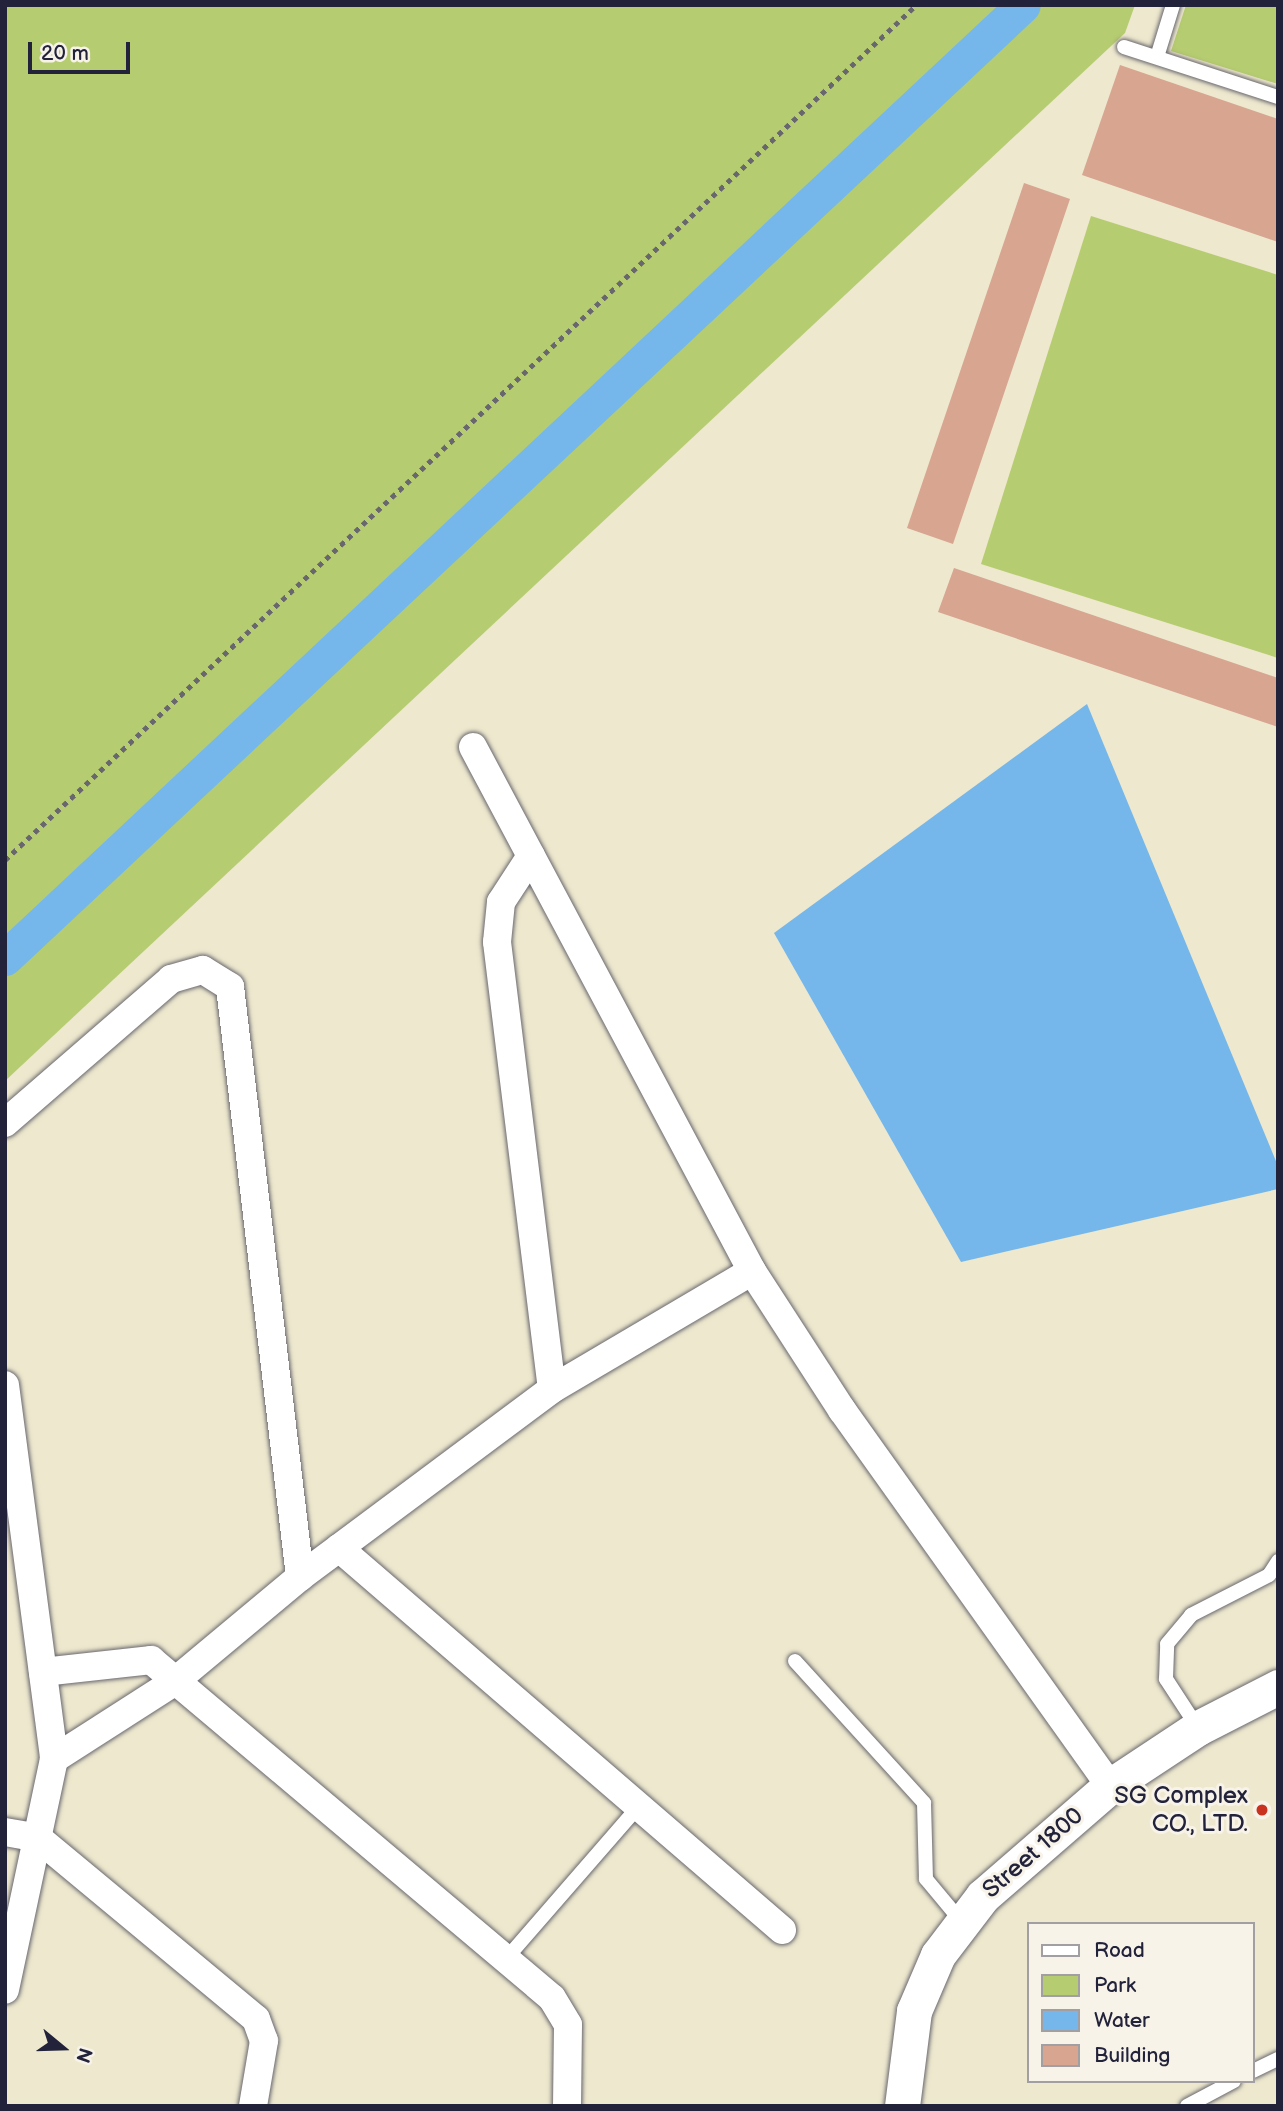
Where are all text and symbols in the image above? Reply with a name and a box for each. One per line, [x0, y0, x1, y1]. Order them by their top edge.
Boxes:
scale bar [32, 28, 133, 72]
text: 20 m [41, 41, 89, 66]
place label: SG Complex CO., LTD. [1114, 1782, 1248, 1838]
street label: Street 1800 [977, 1801, 1089, 1905]
marker: SG Complex CO., LTD. [1254, 1802, 1270, 1818]
legend [1028, 1922, 1255, 2083]
text: Road [1094, 1938, 1145, 1963]
text: Park [1094, 1973, 1136, 1998]
text: Water [1094, 2008, 1150, 2033]
north arrow [28, 2013, 98, 2083]
text: Building [1094, 2043, 1170, 2068]
text: N [70, 2045, 97, 2065]

